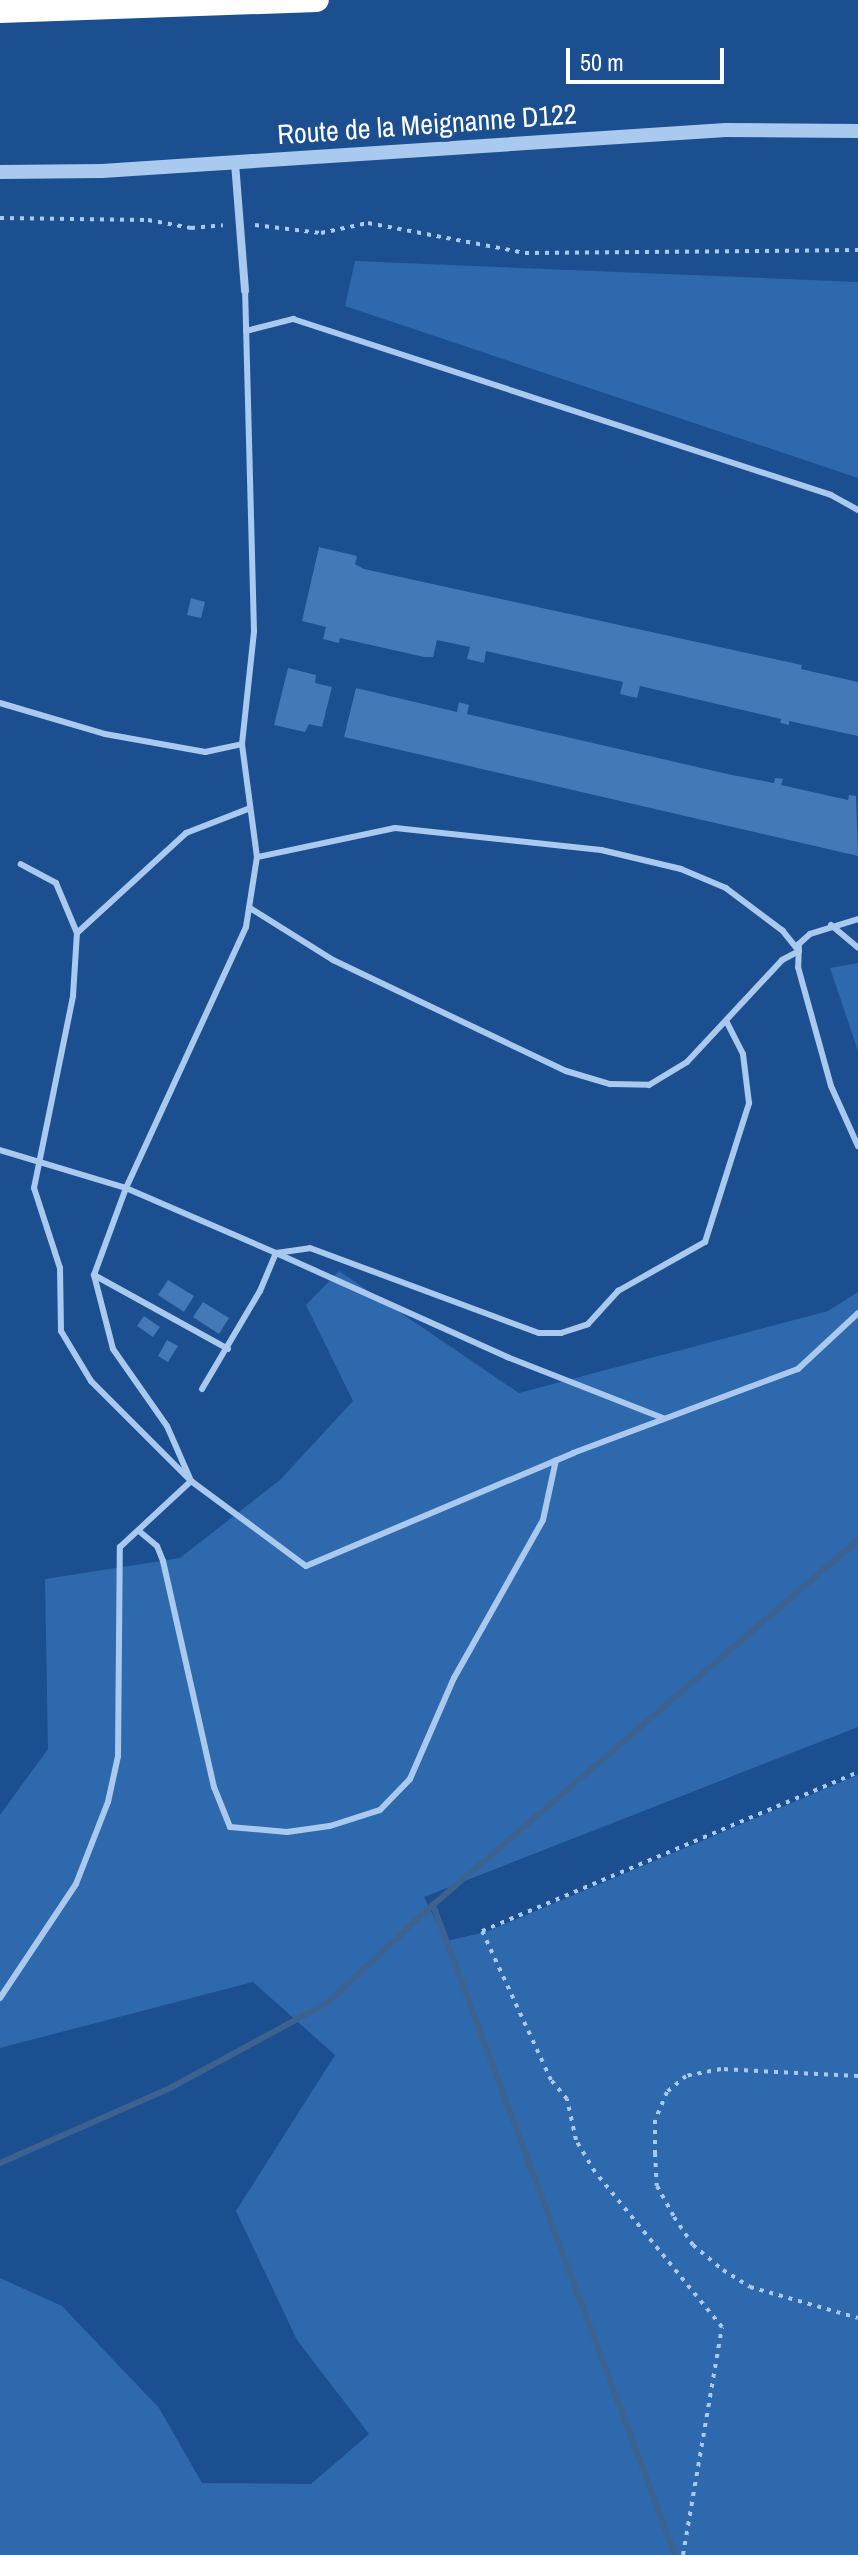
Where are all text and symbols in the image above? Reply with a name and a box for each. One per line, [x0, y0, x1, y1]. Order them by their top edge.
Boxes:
scale bar [570, 32, 728, 82]
text: 50 m [580, 46, 624, 78]
street label: Route de la Meignanne D122 [276, 97, 578, 151]

